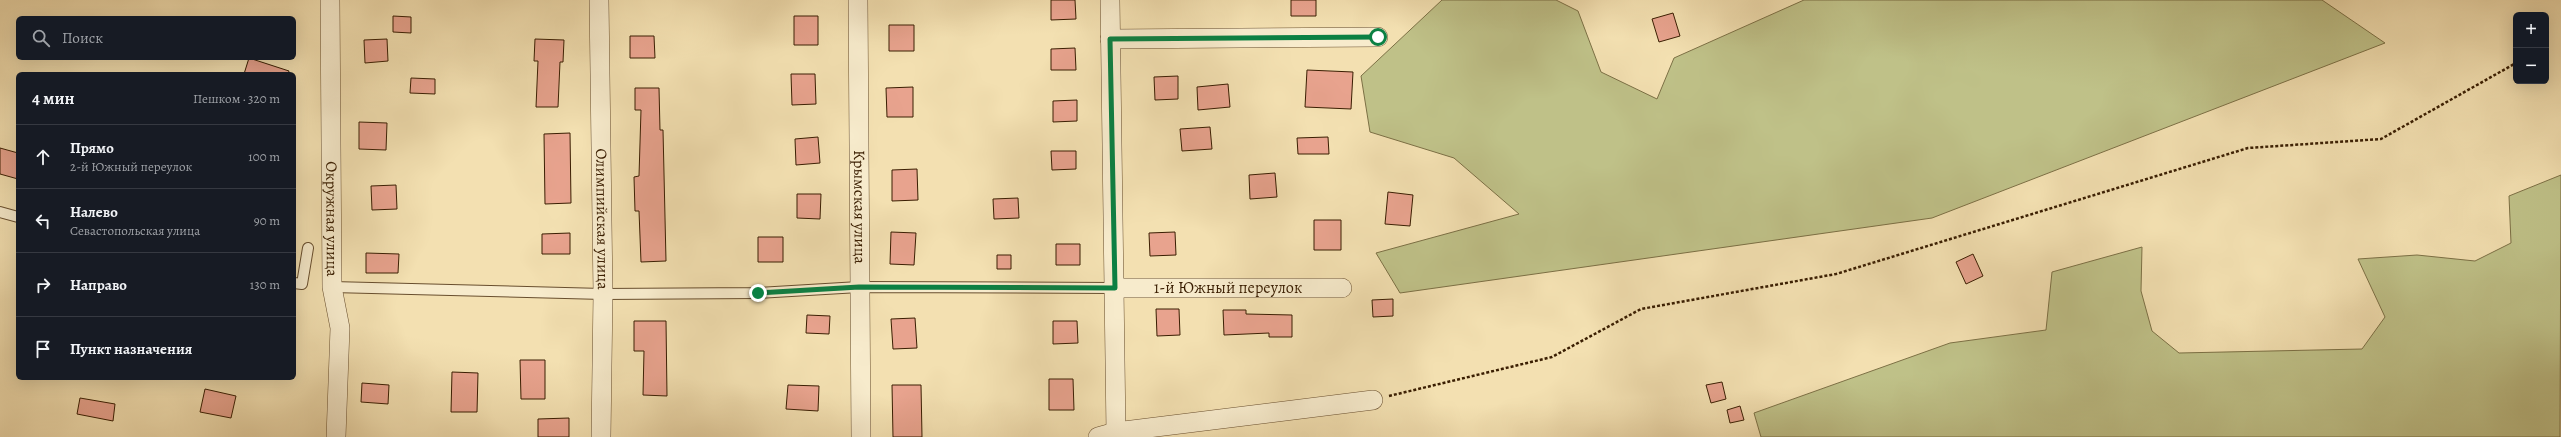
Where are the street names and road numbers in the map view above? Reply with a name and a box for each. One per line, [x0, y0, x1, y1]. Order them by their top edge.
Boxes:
street label: Олимпийская улица [590, 148, 614, 290]
street label: Крымская улица [848, 150, 871, 265]
street label: Окружная улица [320, 161, 343, 277]
street label: 1-й Южный переулок [1154, 277, 1302, 299]

